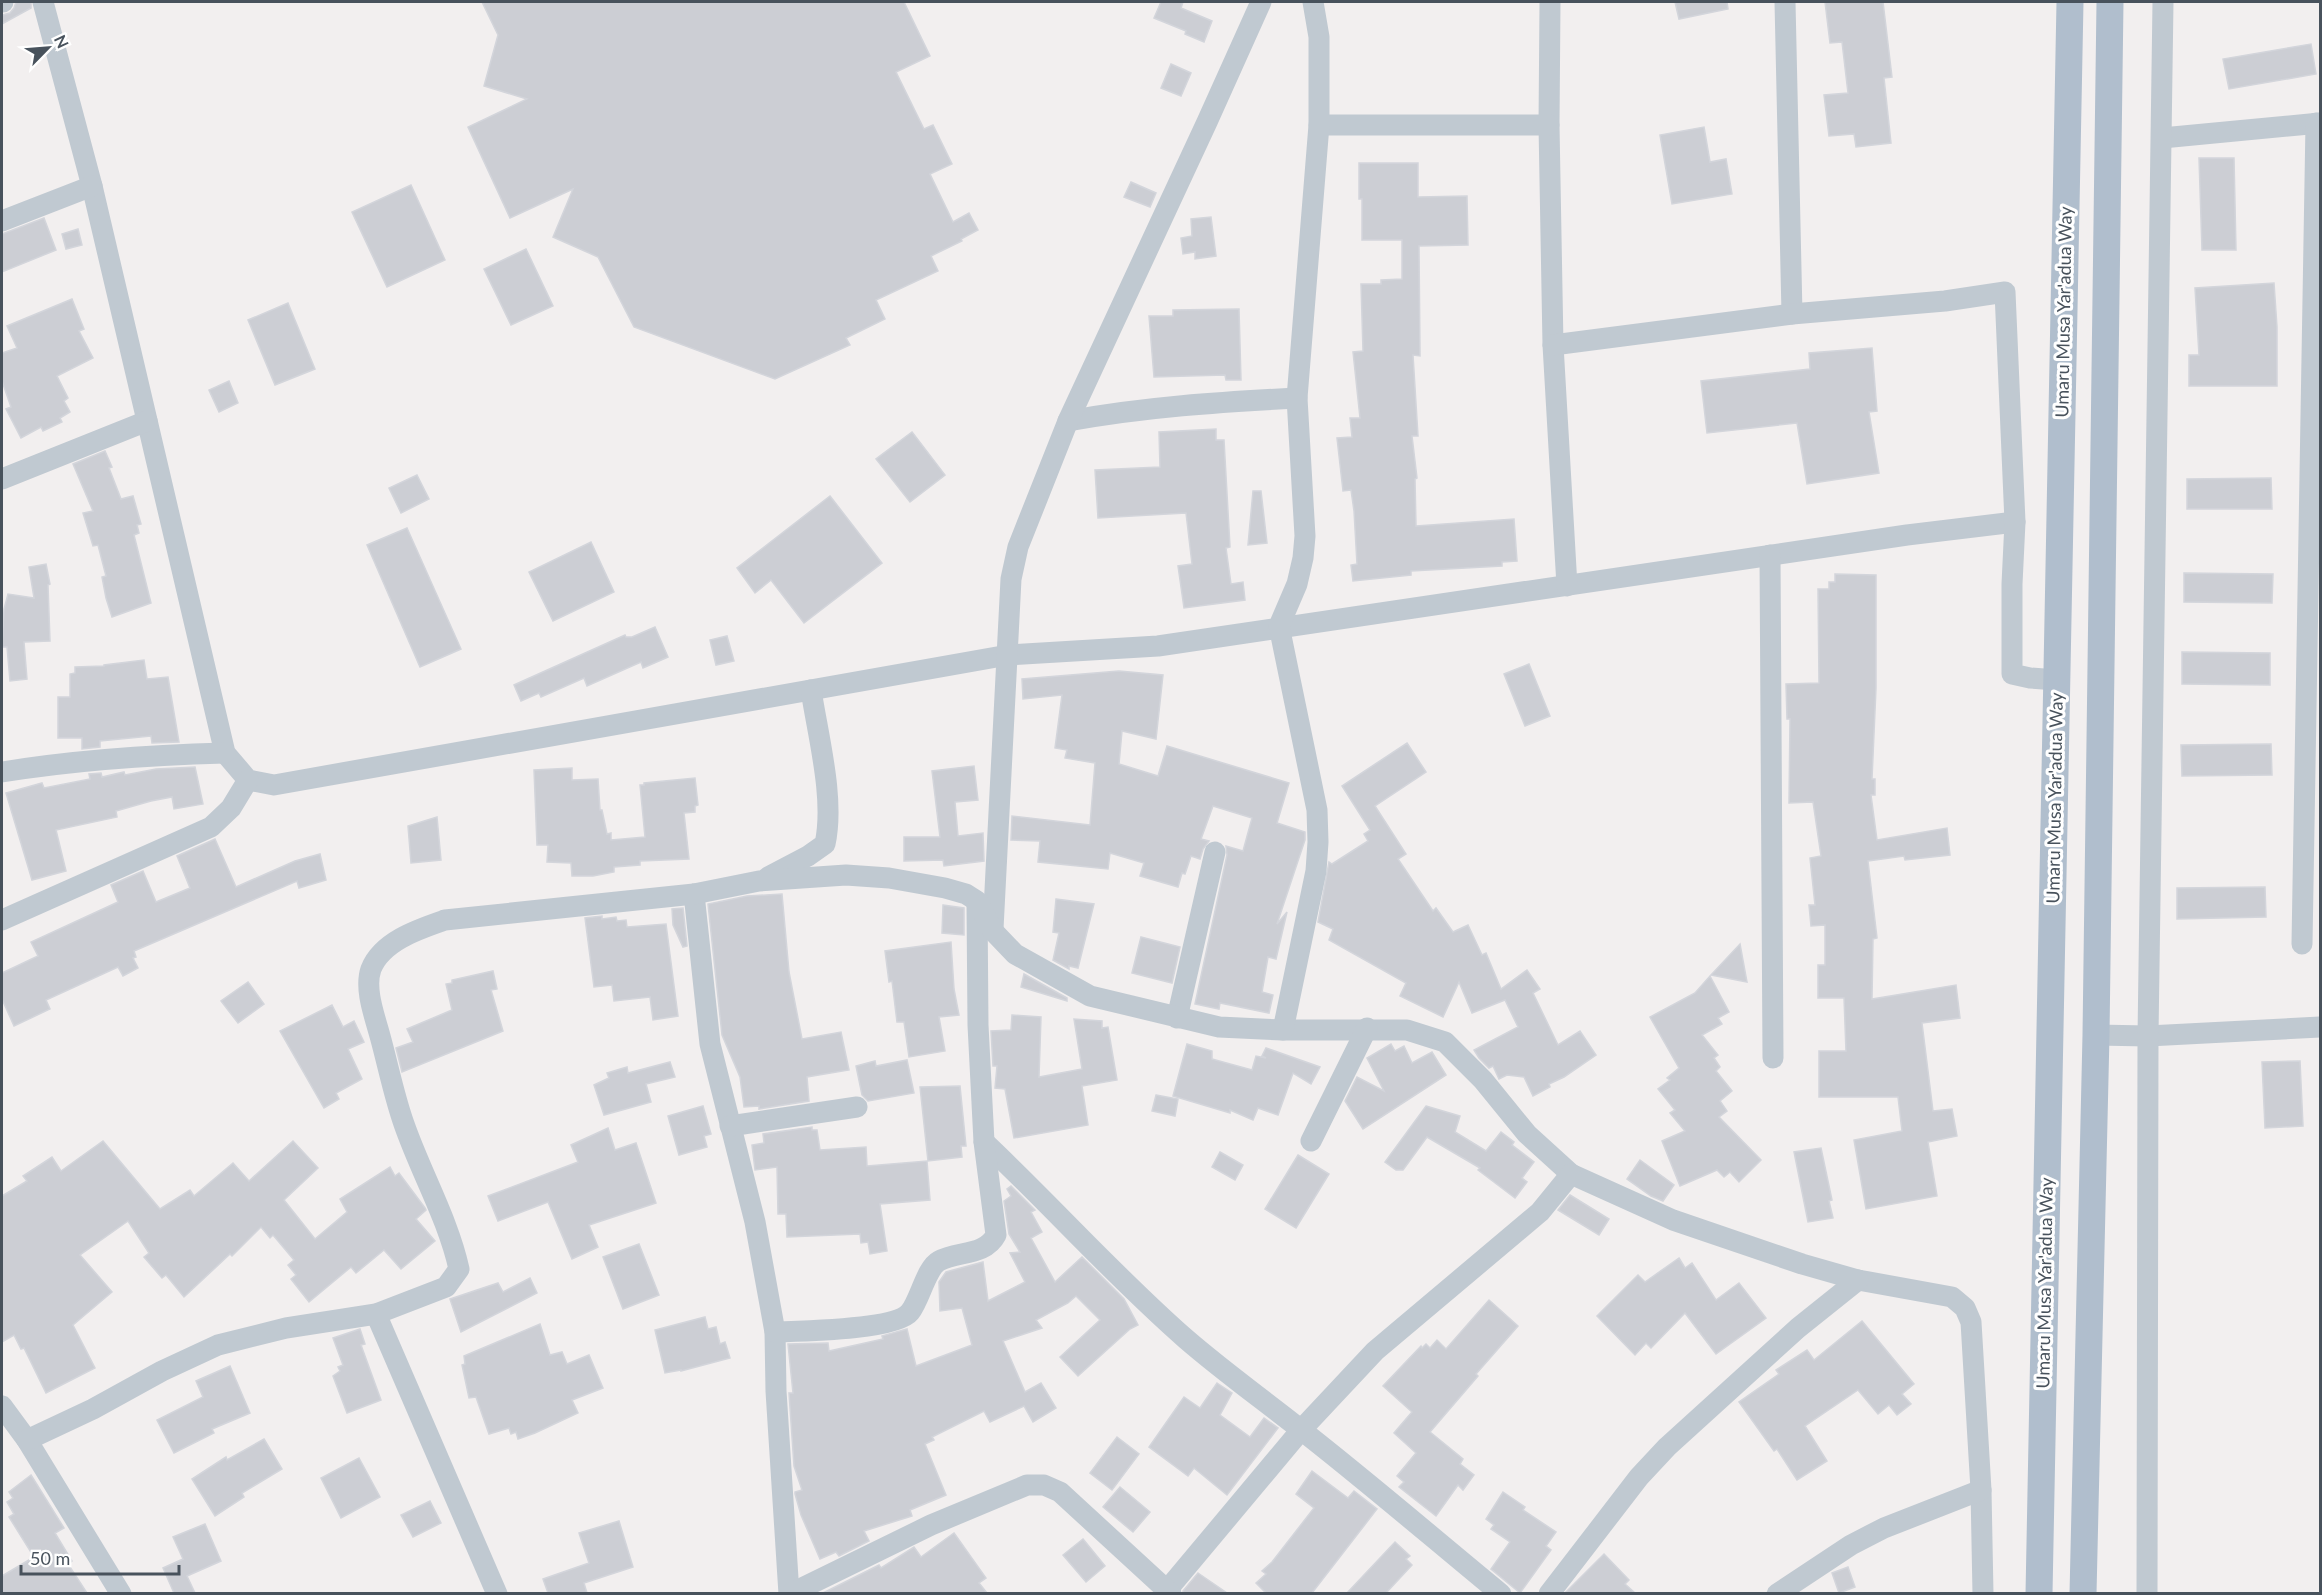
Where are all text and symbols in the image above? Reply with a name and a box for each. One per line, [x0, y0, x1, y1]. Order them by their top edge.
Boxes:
north arrow [18, 18, 78, 78]
text: N [51, 32, 73, 51]
street label: Umaru Musa Yar'adua Way [2050, 205, 2076, 418]
street label: Umaru Musa Yar'adua Way [2041, 691, 2067, 904]
street label: Umaru Musa Yar'adua Way [2031, 1176, 2057, 1389]
scale bar [21, 1538, 178, 1576]
text: 50 m [30, 1547, 70, 1569]

